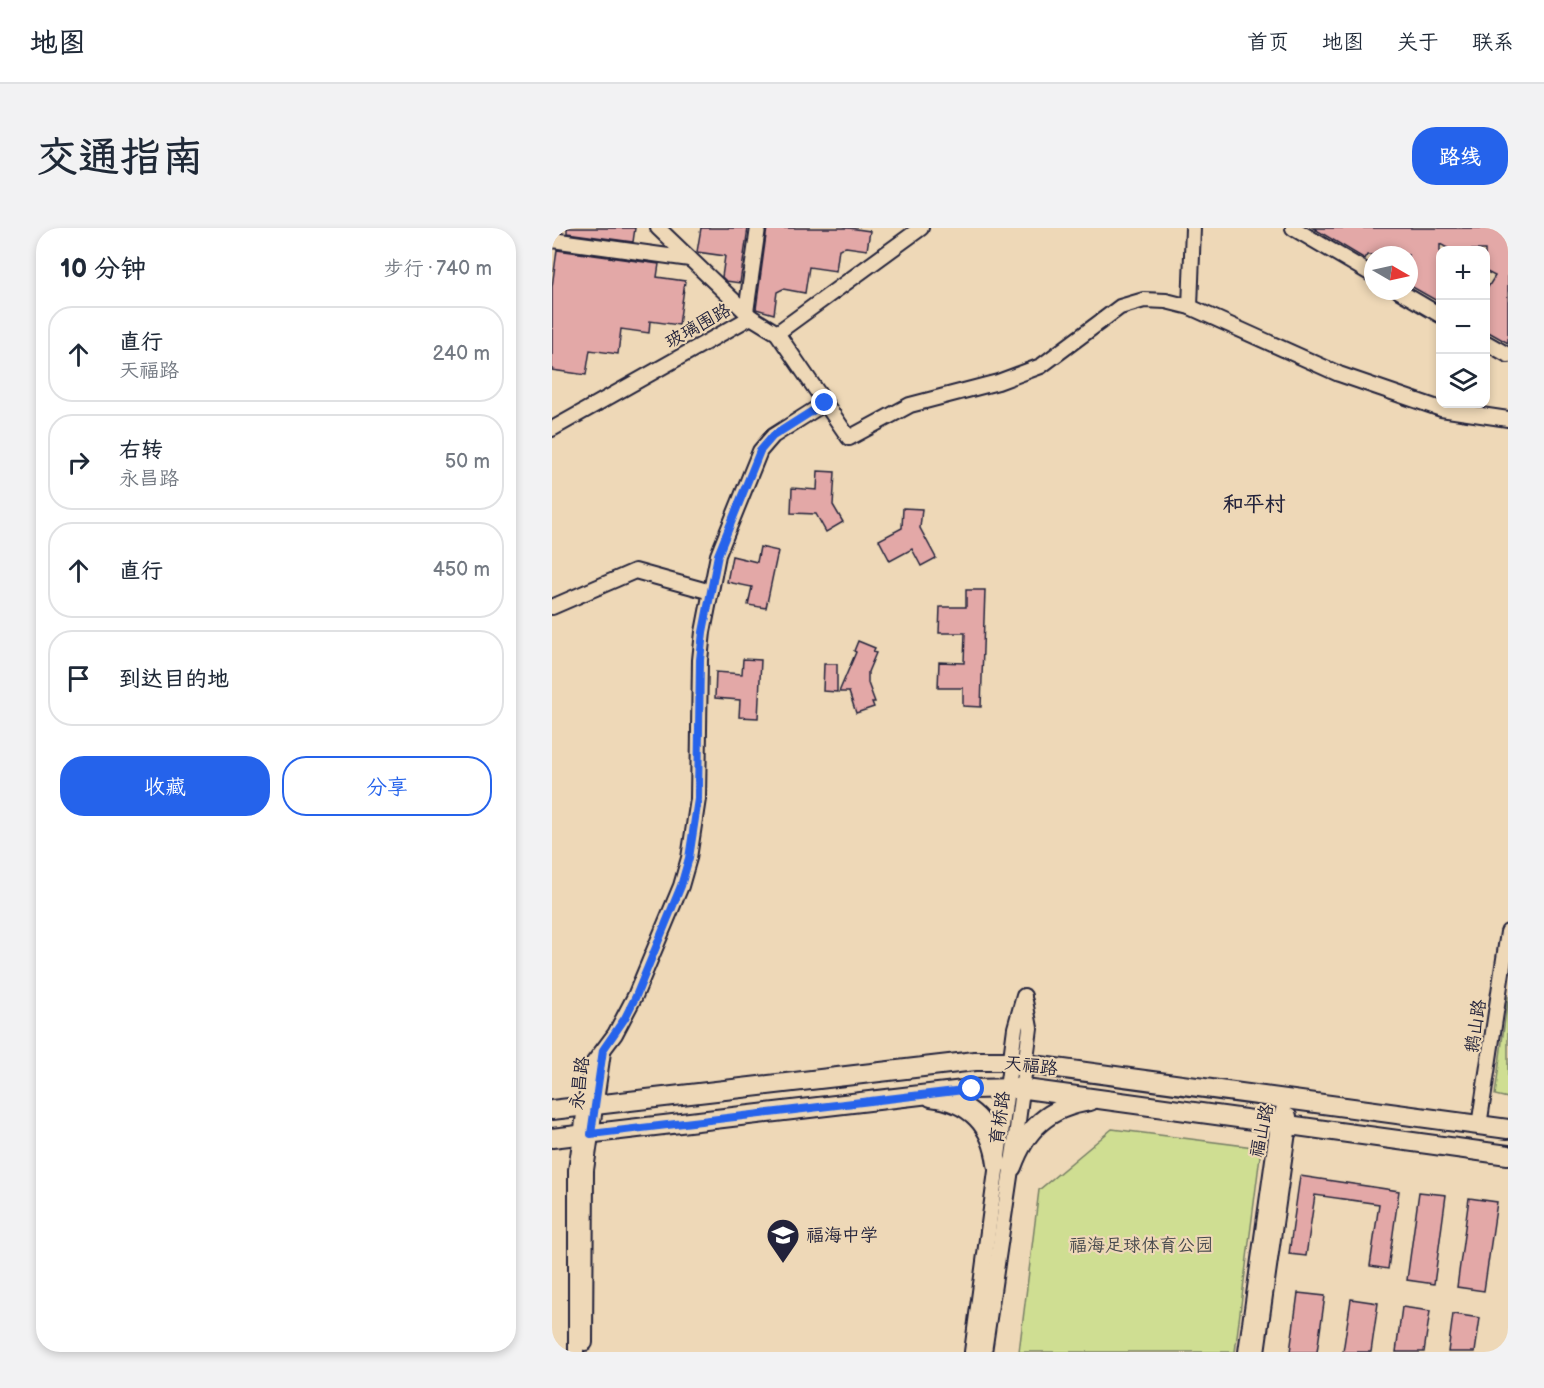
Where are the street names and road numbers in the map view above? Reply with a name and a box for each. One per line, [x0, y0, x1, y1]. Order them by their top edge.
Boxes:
street label: 玻璃围路 [661, 299, 735, 353]
street label: 鹅山路 [1461, 998, 1491, 1054]
street label: 天福路 [1003, 1052, 1059, 1080]
street label: 永昌路 [566, 1055, 594, 1111]
street label: 育桥路 [986, 1090, 1014, 1146]
street label: 福山路 [1246, 1102, 1278, 1160]

